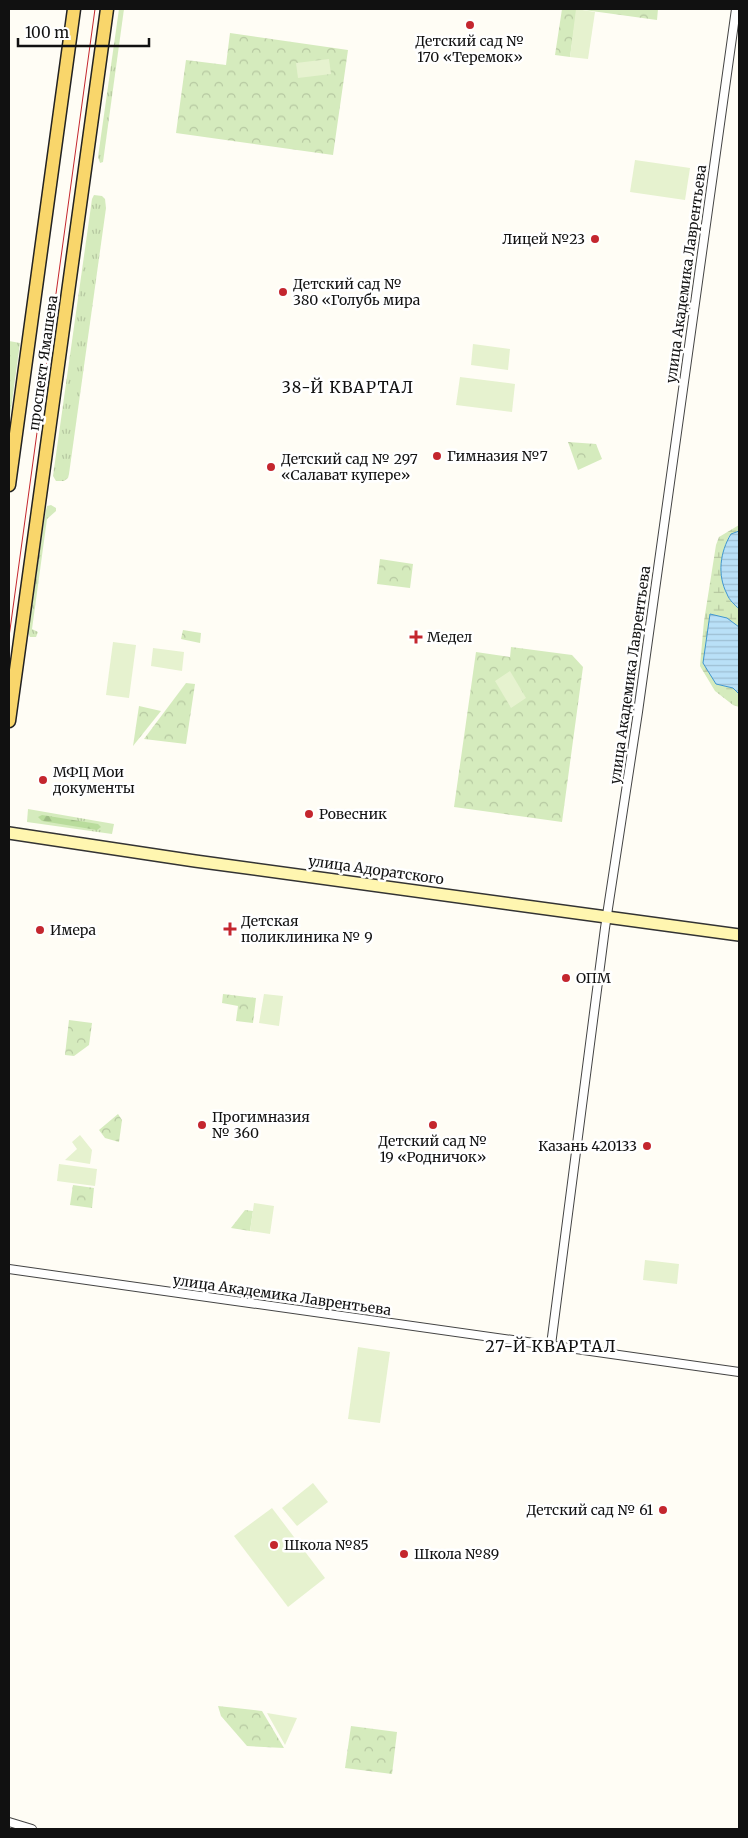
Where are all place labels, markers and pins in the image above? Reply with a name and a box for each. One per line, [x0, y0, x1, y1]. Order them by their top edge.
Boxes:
marker: Детский сад № 170 «Теремок» [464, 19, 476, 31]
place label: Детский сад № 170 «Теремок» [415, 32, 525, 66]
place label: Лицей №23 [502, 230, 585, 248]
marker: Лицей №23 [589, 233, 601, 245]
place label: Детский сад № 380 «Голубь мира [293, 275, 421, 309]
marker: Детский сад № 380 «Голубь мира [277, 286, 289, 298]
place label: Гимназия №7 [447, 447, 548, 465]
place label: Детский сад № 297 «Салават купере» [281, 450, 418, 484]
marker: Гимназия №7 [431, 450, 443, 462]
marker: Детский сад № 297 «Салават купере» [265, 461, 277, 473]
place label: Медел [427, 628, 472, 646]
marker: Медел [409, 630, 423, 644]
place label: МФЦ Мои документы [52, 763, 135, 797]
marker: МФЦ Мои документы [37, 774, 49, 786]
place label: Ровесник [319, 805, 387, 823]
marker: Ровесник [303, 808, 315, 820]
place label: Детская поликлиника № 9 [241, 912, 373, 946]
place label: Имера [50, 921, 96, 939]
marker: Детская поликлиника № 9 [223, 922, 237, 936]
marker: Имера [34, 924, 46, 936]
place label: ОПМ [576, 969, 611, 987]
marker: ОПМ [560, 972, 572, 984]
place label: Прогимназия № 360 [212, 1108, 310, 1142]
marker: Прогимназия № 360 [196, 1119, 208, 1131]
marker: Детский сад № 19 «Родничок» [427, 1119, 439, 1131]
place label: Детский сад № 19 «Родничок» [378, 1132, 488, 1166]
place label: Казань 420133 [538, 1137, 637, 1155]
marker: Казань 420133 [641, 1140, 653, 1152]
place label: Детский сад № 61 [526, 1501, 653, 1519]
marker: Детский сад № 61 [657, 1504, 669, 1516]
place label: Школа №85 [284, 1536, 369, 1554]
marker: Школа №85 [268, 1539, 280, 1551]
place label: Школа №89 [414, 1545, 499, 1563]
marker: Школа №89 [398, 1548, 410, 1560]

